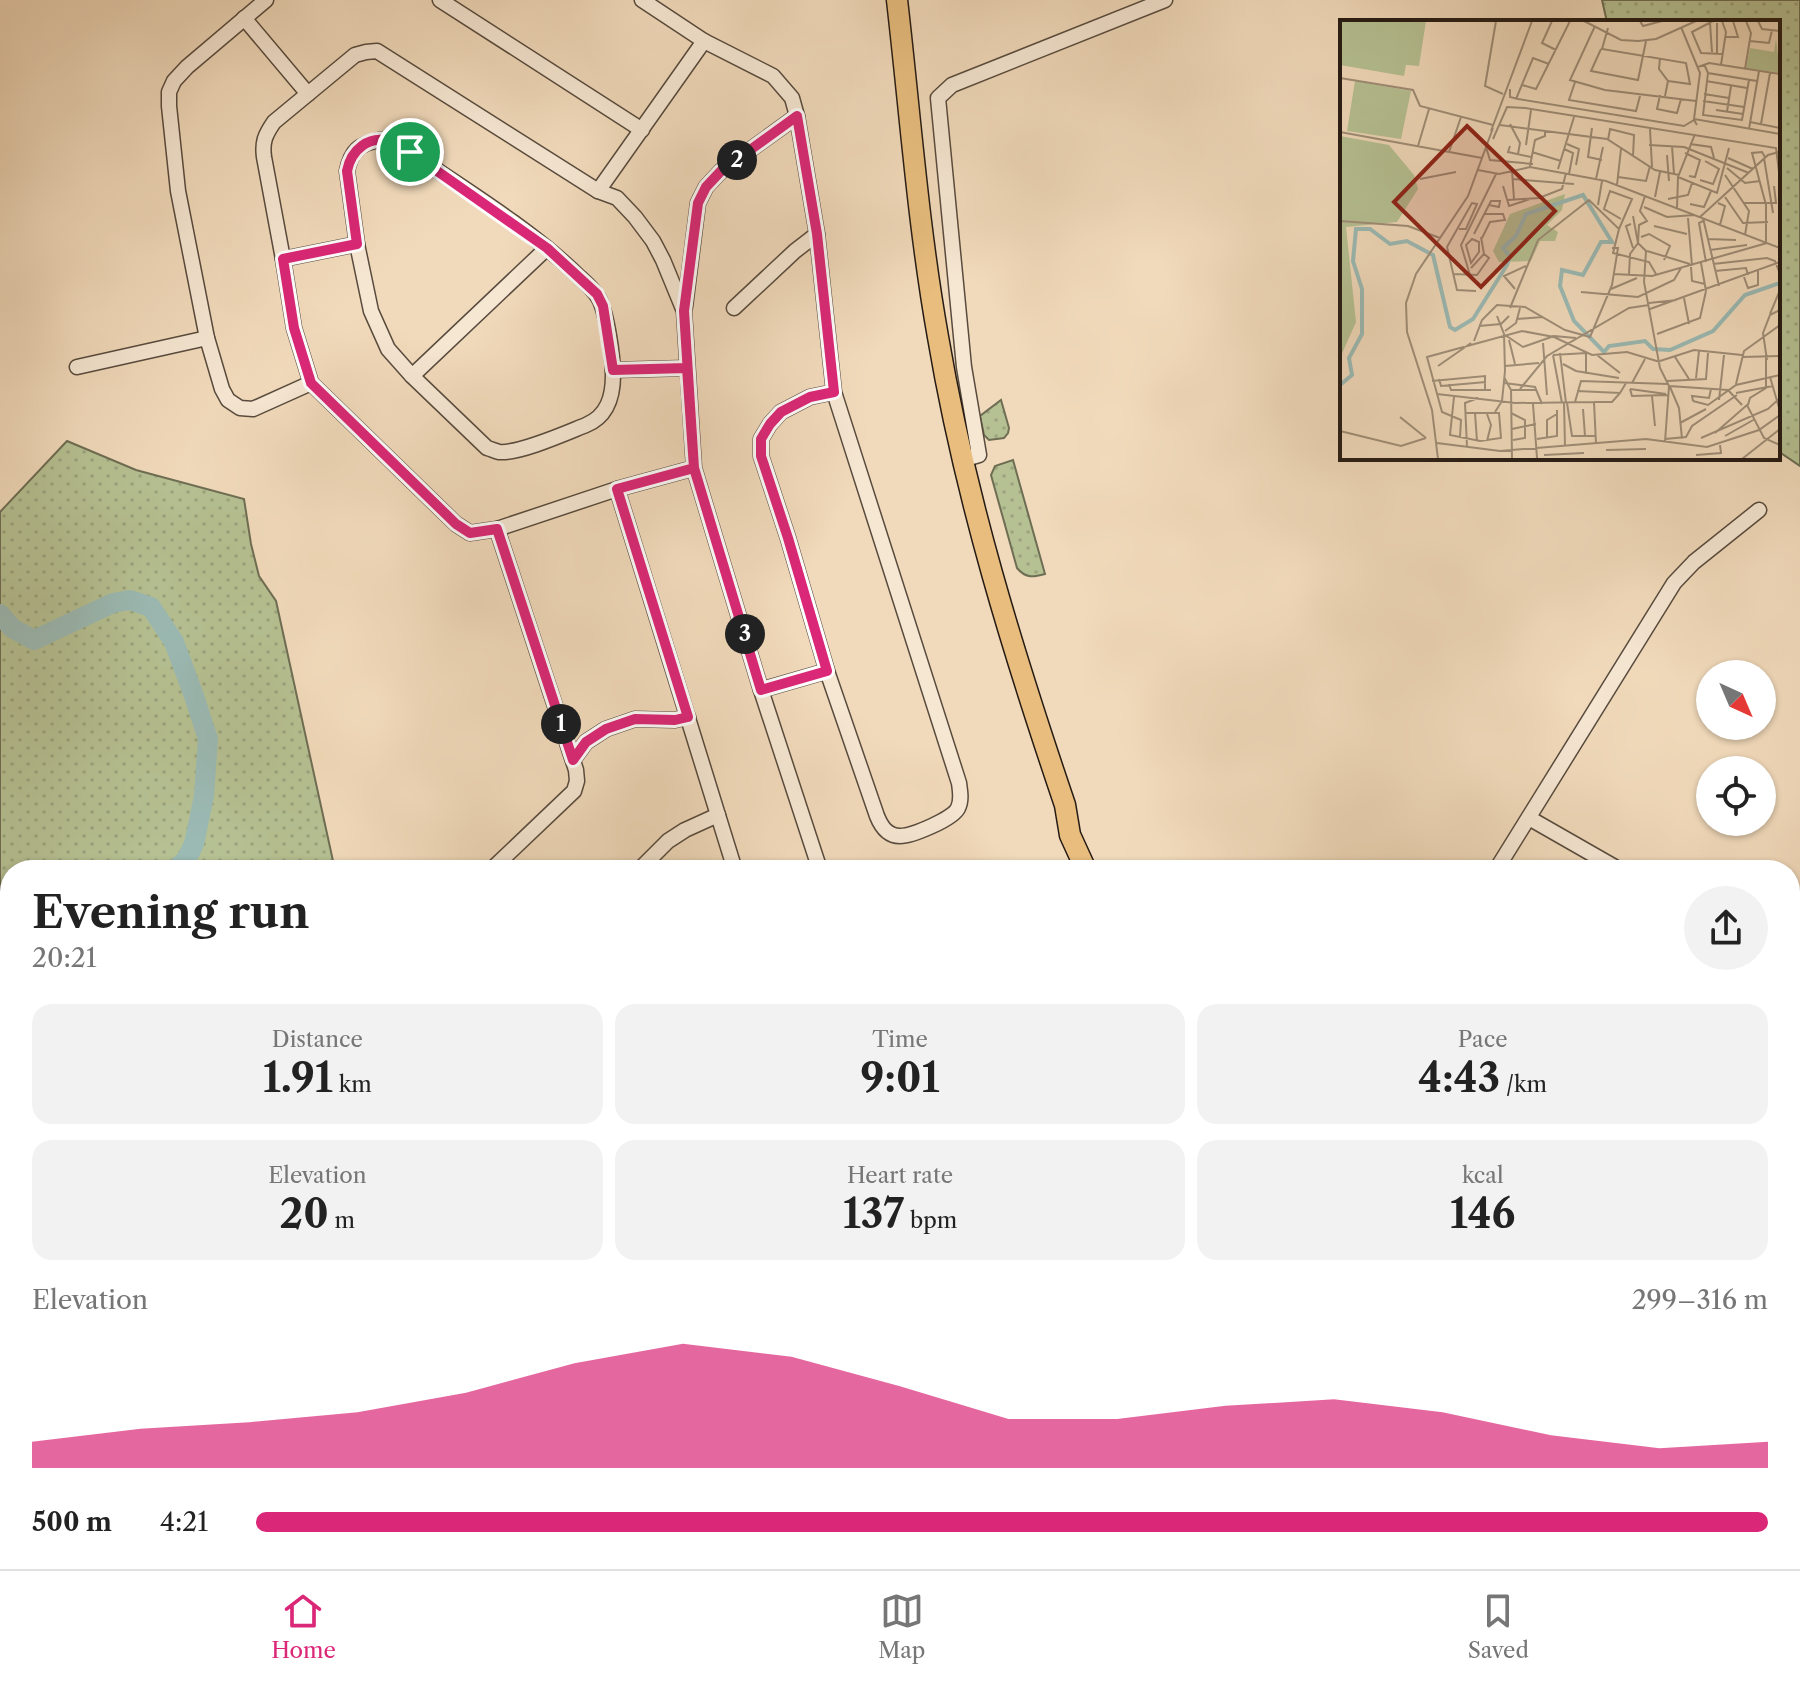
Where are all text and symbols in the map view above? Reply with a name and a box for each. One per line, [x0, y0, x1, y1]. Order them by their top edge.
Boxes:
inset map [1340, 20, 1780, 460]
pin [376, 118, 444, 186]
icon: arrive [388, 130, 432, 174]
pin: 2 [717, 140, 757, 180]
text: 2 [731, 146, 744, 173]
pin: 3 [725, 614, 765, 654]
text: 3 [739, 620, 751, 647]
north arrow [1696, 660, 1776, 740]
map controls [1696, 660, 1776, 836]
pin: 1 [541, 704, 581, 744]
text: 1 [556, 710, 566, 737]
button: locate [1696, 756, 1776, 836]
text: Evening run [32, 885, 309, 939]
button: share [1684, 886, 1768, 970]
text: 20:21 [32, 942, 97, 974]
text: Distance [272, 1026, 363, 1053]
text: Time [872, 1026, 928, 1053]
text: Pace [1458, 1026, 1508, 1053]
text: 1.91 [263, 1053, 333, 1102]
text: 9:01 [860, 1053, 940, 1102]
text: 4:43 [1418, 1053, 1500, 1102]
text: km [333, 1071, 372, 1098]
text: /km [1500, 1071, 1547, 1098]
text: Elevation [268, 1162, 366, 1189]
text: Heart rate [847, 1162, 953, 1189]
text: kcal [1462, 1162, 1503, 1189]
text: 20 [280, 1189, 329, 1238]
text: 137 [843, 1189, 904, 1238]
text: 146 [1450, 1189, 1515, 1238]
text: m [329, 1207, 355, 1234]
text: bpm [904, 1207, 957, 1234]
text: Elevation [32, 1284, 148, 1316]
text: 299–316 m [1632, 1284, 1768, 1316]
text: 500 m [32, 1506, 112, 1538]
text: 4:21 [160, 1506, 208, 1538]
tab: Home [271, 1589, 336, 1664]
tab: Map [878, 1589, 925, 1664]
tab: Saved [1468, 1589, 1529, 1664]

